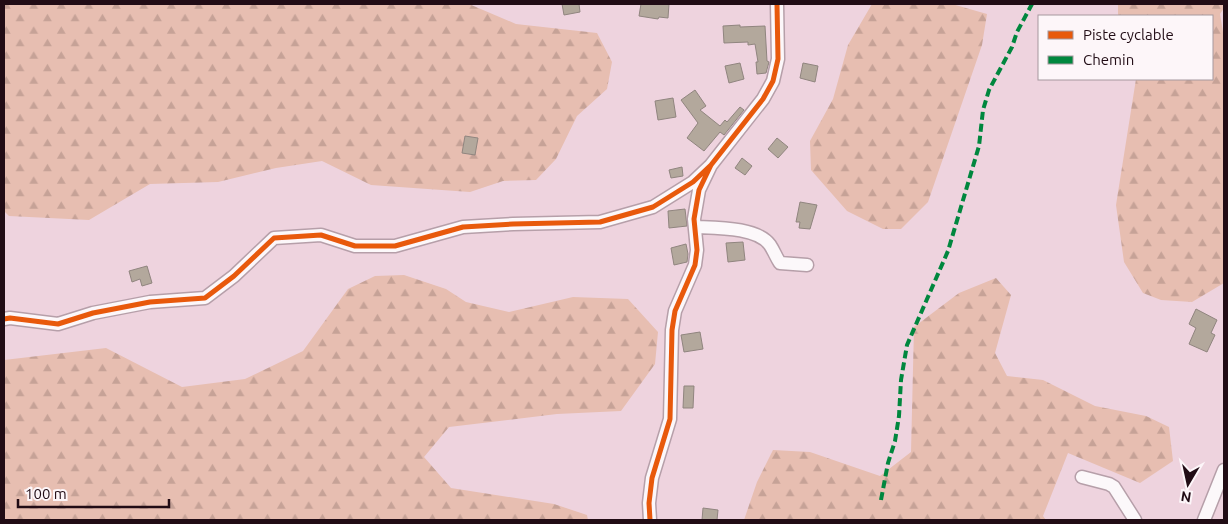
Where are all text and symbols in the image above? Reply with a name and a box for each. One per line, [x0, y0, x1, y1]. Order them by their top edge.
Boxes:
legend [1038, 15, 1213, 80]
text: Piste cyclable [1083, 26, 1174, 43]
text: Chemin [1083, 51, 1134, 68]
north arrow [1163, 459, 1213, 509]
scale bar [18, 476, 169, 508]
text: 100 m [25, 485, 67, 502]
text: N [1180, 488, 1192, 506]

